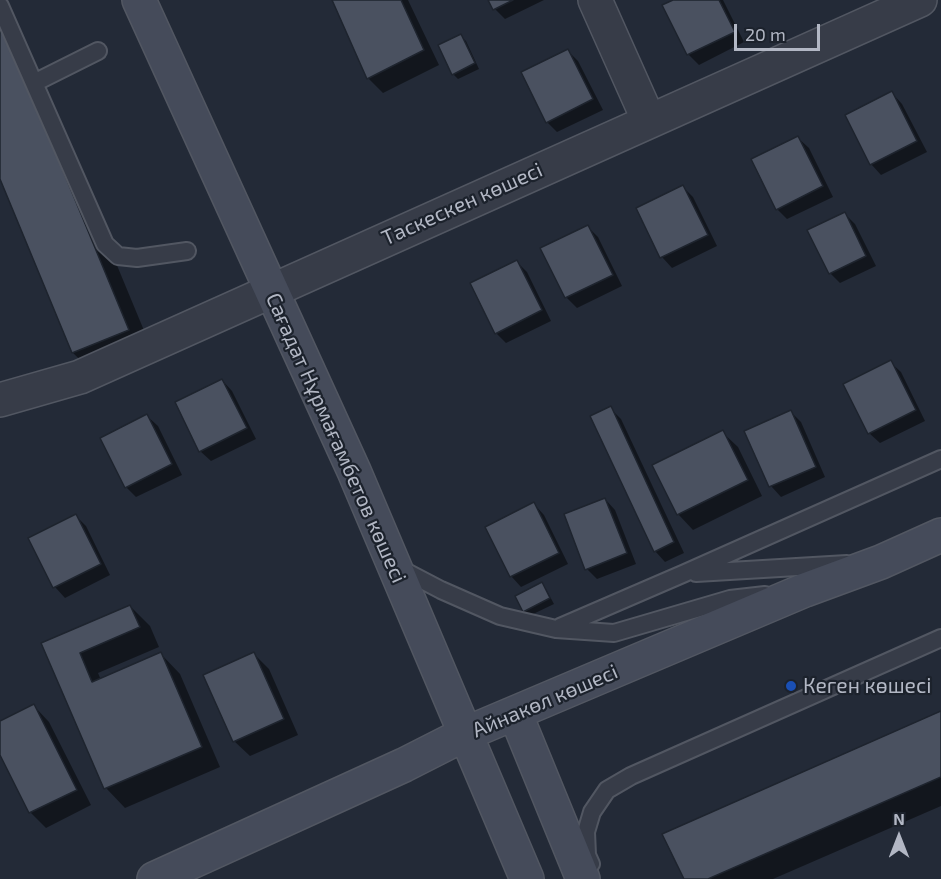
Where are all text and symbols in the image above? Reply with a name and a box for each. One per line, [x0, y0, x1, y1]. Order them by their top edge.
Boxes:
scale bar [737, 12, 822, 50]
text: 20 m [745, 23, 786, 45]
street label: Таскескен көшесі [378, 157, 546, 251]
street label: Сағадат Нұрмағамбетов көшесі [260, 289, 412, 587]
street label: Айнакөл көшесі [468, 659, 622, 743]
place label: Кеген көшесі [803, 673, 932, 699]
marker: Кеген көшесі [784, 679, 798, 693]
north arrow [869, 807, 929, 867]
text: N [893, 809, 905, 828]

